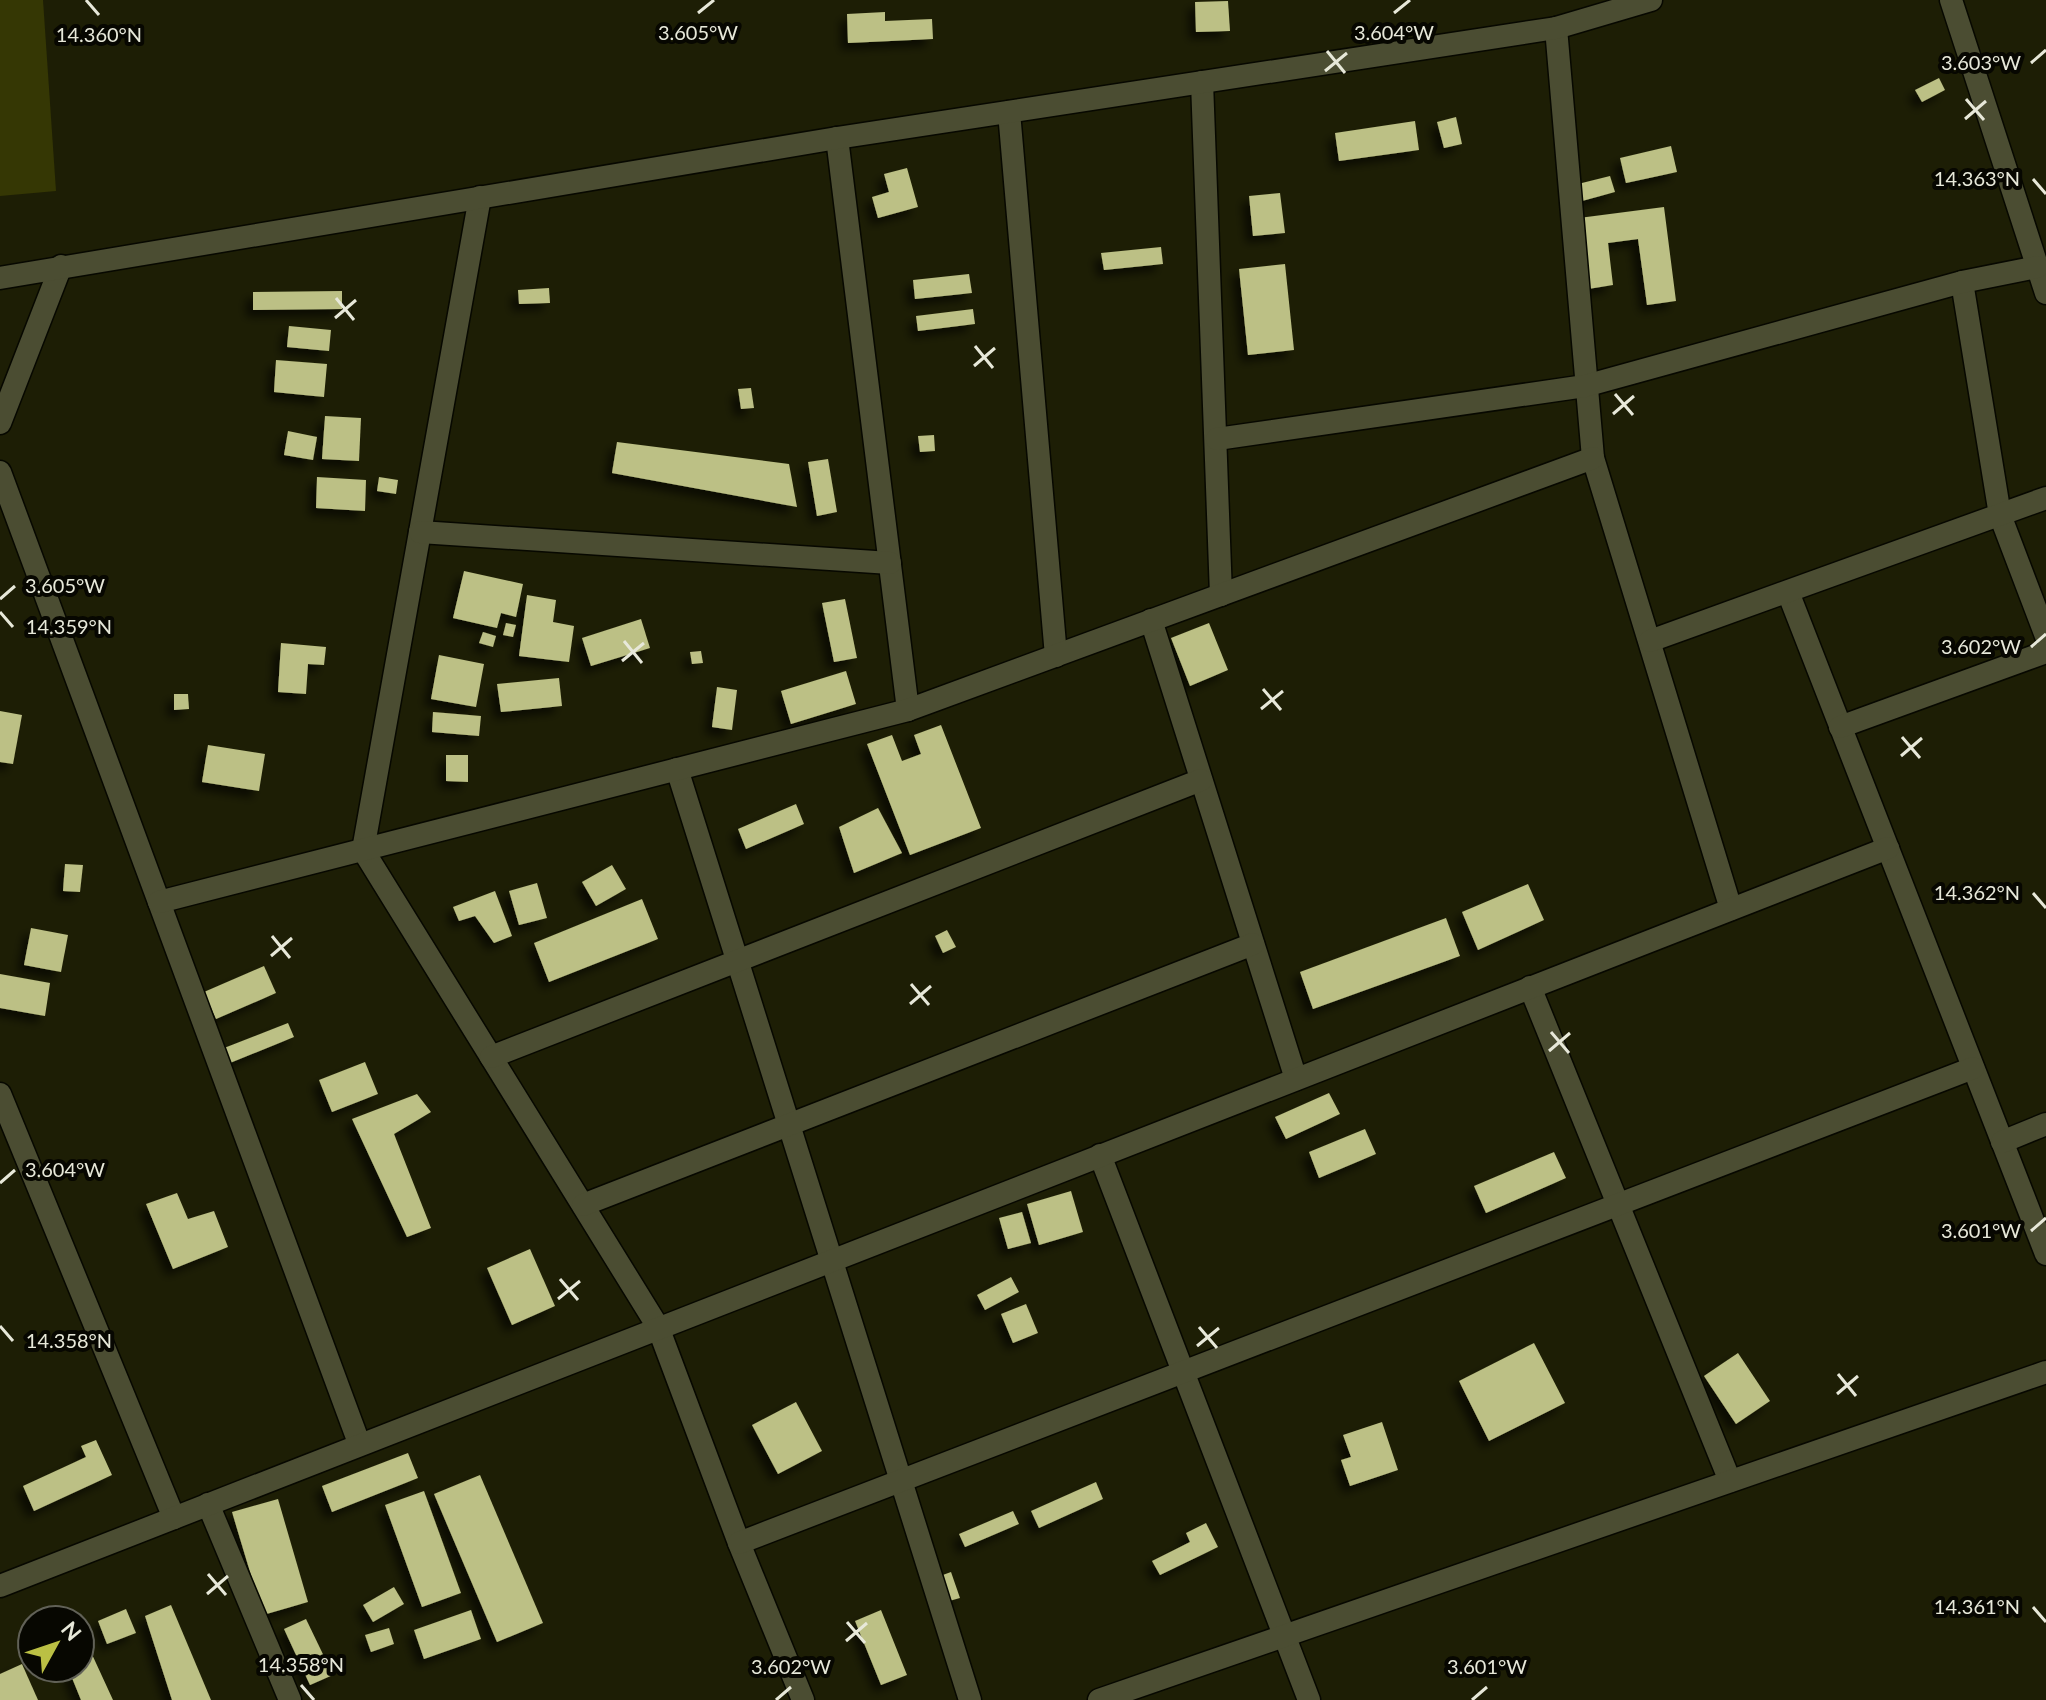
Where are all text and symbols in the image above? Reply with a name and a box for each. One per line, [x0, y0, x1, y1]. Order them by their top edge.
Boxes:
text: 3.605°W [658, 20, 738, 44]
text: 3.604°W [1354, 20, 1434, 44]
text: 14.360°N [56, 22, 142, 46]
text: 3.603°W [1941, 50, 2021, 74]
text: 14.363°N [1934, 166, 2020, 190]
text: 3.605°W [25, 573, 105, 597]
text: 14.359°N [26, 614, 112, 638]
text: 3.602°W [1941, 634, 2021, 658]
text: 14.362°N [1934, 880, 2020, 904]
text: 3.604°W [25, 1157, 105, 1181]
text: 3.601°W [1941, 1218, 2021, 1242]
text: 14.358°N [26, 1328, 112, 1352]
text: 14.361°N [1934, 1594, 2020, 1618]
north arrow [16, 1604, 96, 1684]
text: N [56, 1616, 87, 1646]
text: 14.358°N [258, 1652, 344, 1676]
text: 3.602°W [751, 1654, 831, 1678]
text: 3.601°W [1447, 1654, 1527, 1678]

